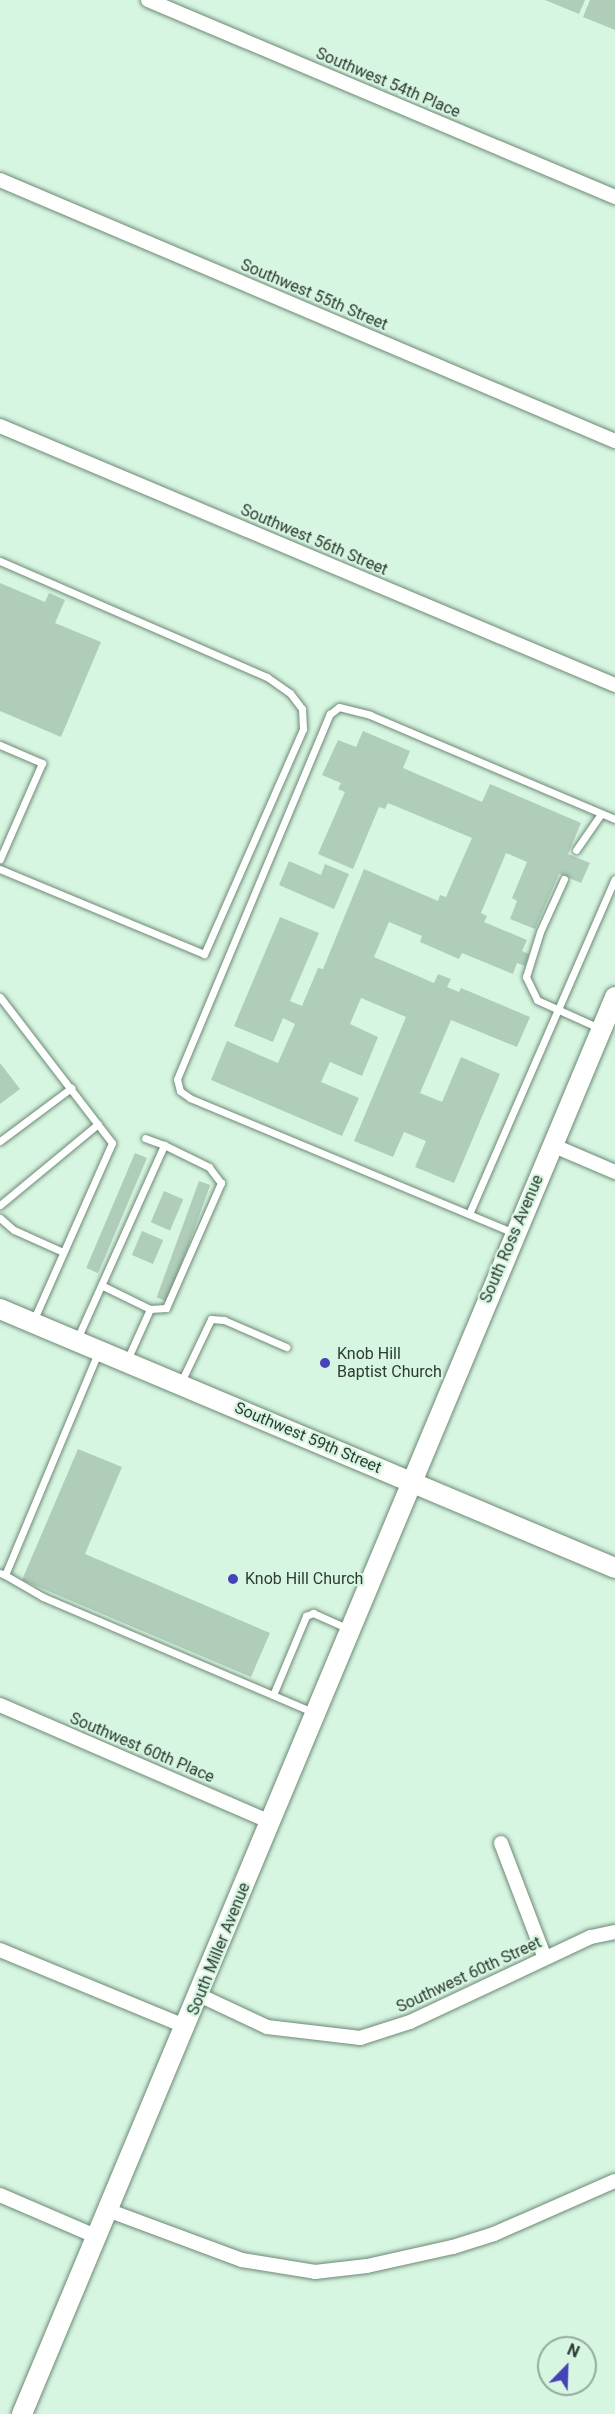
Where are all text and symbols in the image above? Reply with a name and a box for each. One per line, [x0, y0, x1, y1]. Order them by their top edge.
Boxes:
street label: Southwest 54th Place [313, 44, 463, 122]
street label: Southwest 55th Street [238, 255, 390, 335]
street label: Southwest 56th Street [238, 500, 390, 580]
street label: South Ross Avenue [476, 1172, 548, 1306]
place label: Knob Hill Baptist Church [337, 1344, 442, 1382]
marker: Knob Hill Baptist Church [318, 1356, 332, 1370]
street label: Southwest 59th Street [232, 1398, 384, 1478]
place label: Knob Hill Church [245, 1569, 363, 1589]
marker: Knob Hill Church [226, 1572, 240, 1586]
street label: Southwest 60th Place [67, 1709, 217, 1787]
street label: South Miller Avenue [184, 1880, 254, 2018]
street label: Southwest 60th Street [393, 1933, 545, 2017]
north arrow [537, 2336, 597, 2396]
text: N [565, 2340, 582, 2362]

